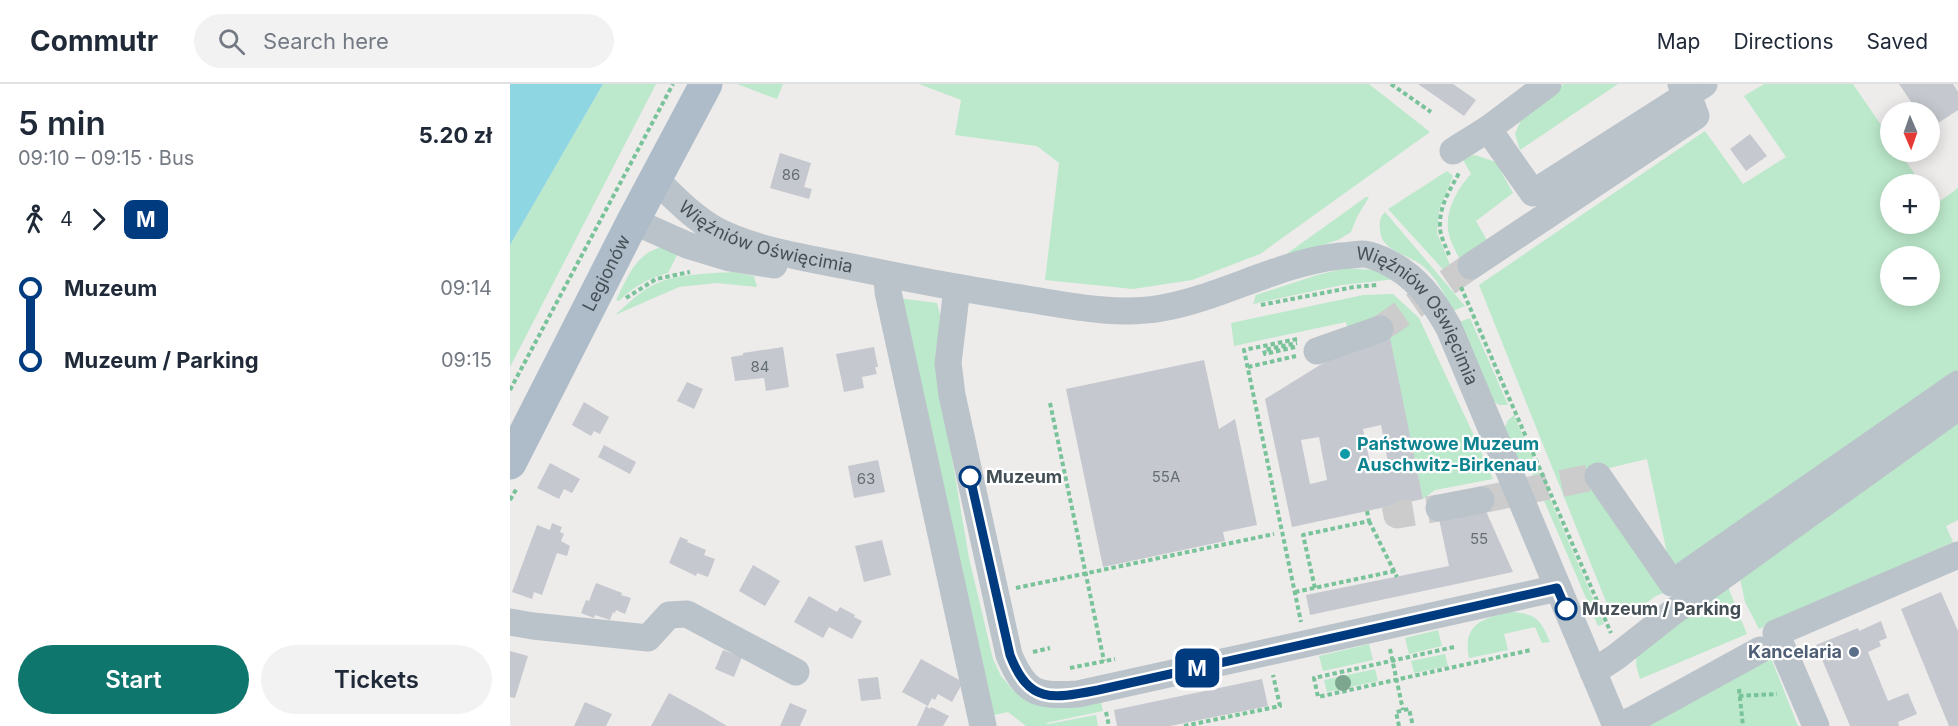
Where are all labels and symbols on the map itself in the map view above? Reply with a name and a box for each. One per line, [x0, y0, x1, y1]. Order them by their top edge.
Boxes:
north arrow [1880, 102, 1940, 162]
house number: 86 [782, 165, 800, 184]
street label: Więźniów Oświęcimia [675, 196, 855, 277]
street label: Legionów [578, 231, 634, 315]
street label: Więźniów Oświęcimia [1355, 242, 1483, 388]
house number: 84 [751, 357, 769, 376]
place label: Państwowe Muzeum Auschwitz-Birkenau [1357, 433, 1539, 475]
marker: Państwowe Muzeum Auschwitz-Birkenau [1338, 447, 1352, 461]
marker: Muzeum [959, 466, 981, 488]
place label: Muzeum [986, 466, 1062, 487]
house number: 55A [1152, 467, 1180, 486]
house number: 63 [857, 469, 875, 488]
house number: 55 [1470, 529, 1488, 548]
marker: Muzeum / Parking [1555, 598, 1577, 620]
place label: Muzeum / Parking [1582, 598, 1741, 619]
place label: Kancelaria [1748, 641, 1842, 662]
marker: Kancelaria [1847, 645, 1861, 659]
line badge: M [1178, 648, 1216, 688]

